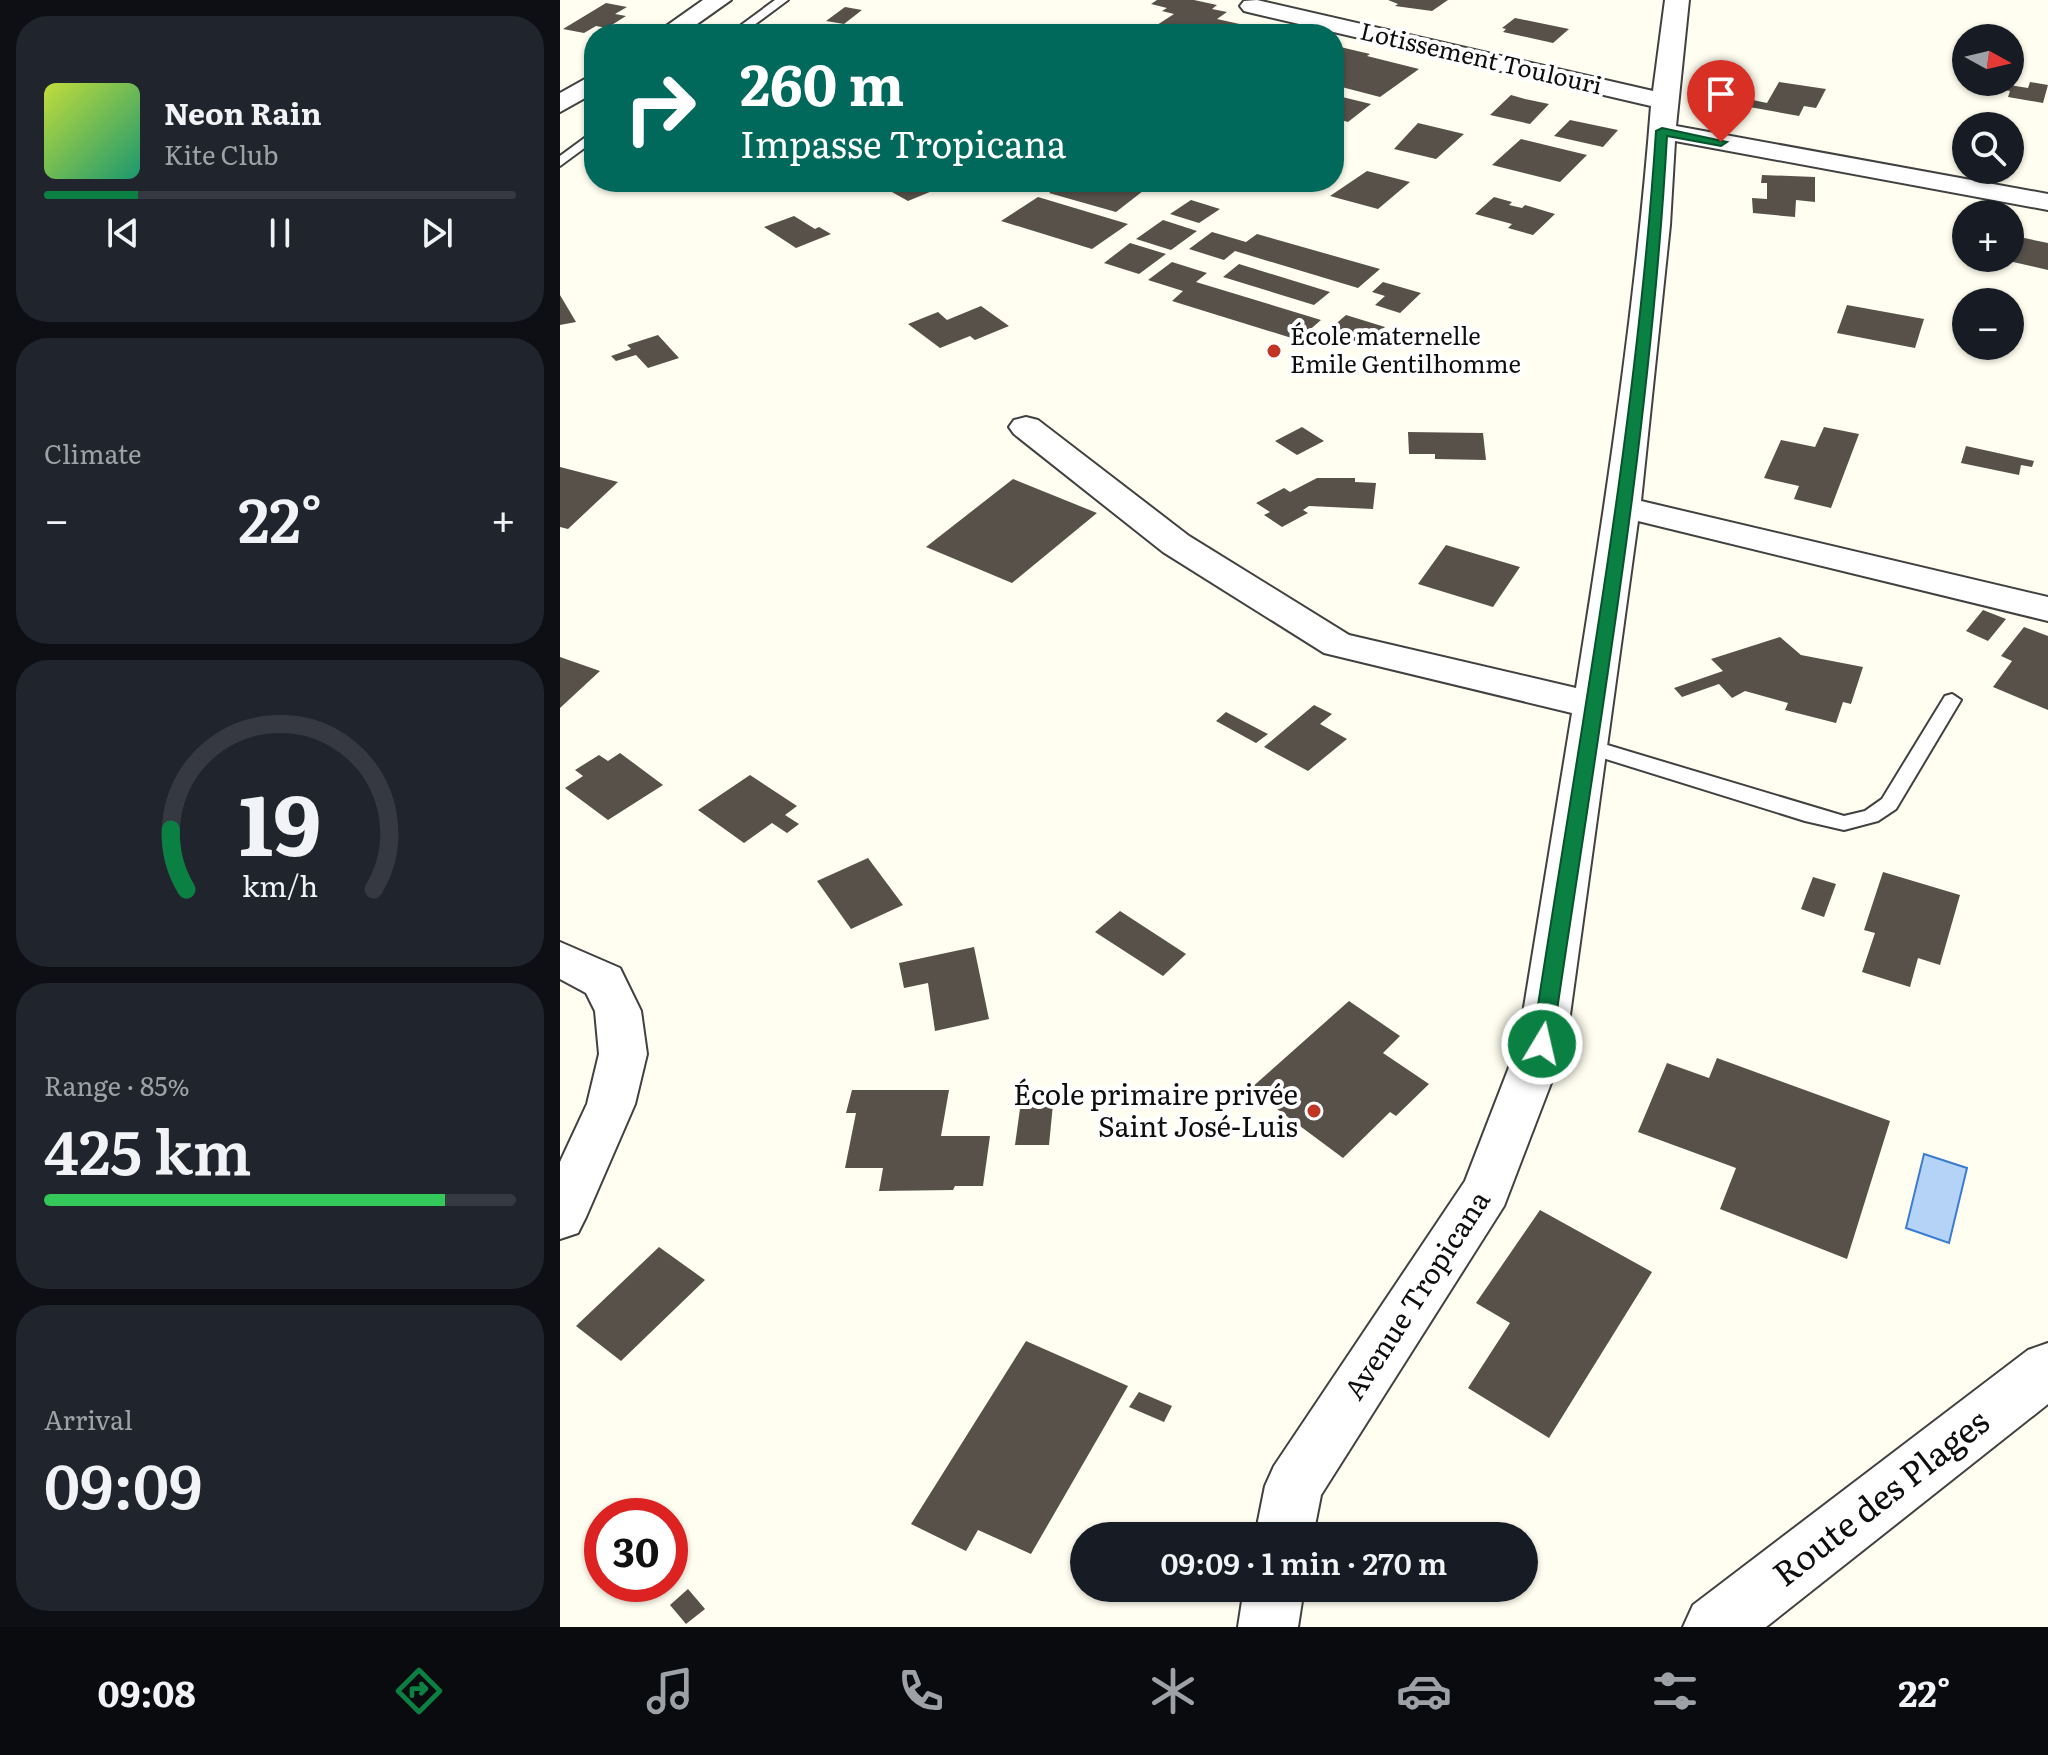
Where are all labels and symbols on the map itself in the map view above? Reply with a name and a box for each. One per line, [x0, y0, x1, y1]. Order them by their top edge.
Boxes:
street label: Lotissement Toulouri [1357, 12, 1606, 101]
north arrow [1952, 24, 2024, 96]
pin [1687, 60, 1755, 142]
place label: École maternelle Emile Gentilhomme [1290, 317, 1521, 380]
marker: École maternelle Emile Gentilhomme [1265, 342, 1283, 360]
position arrow [1500, 1002, 1584, 1086]
place label: École primaire privée Saint José-Luis [1013, 1072, 1298, 1146]
marker: École primaire privée Saint José-Luis [1305, 1102, 1323, 1120]
street label: Avenue Tropicana [1332, 1181, 1499, 1407]
street label: Route des Plages [1760, 1395, 1998, 1596]
speed limit sign: 30 [584, 1498, 688, 1602]

